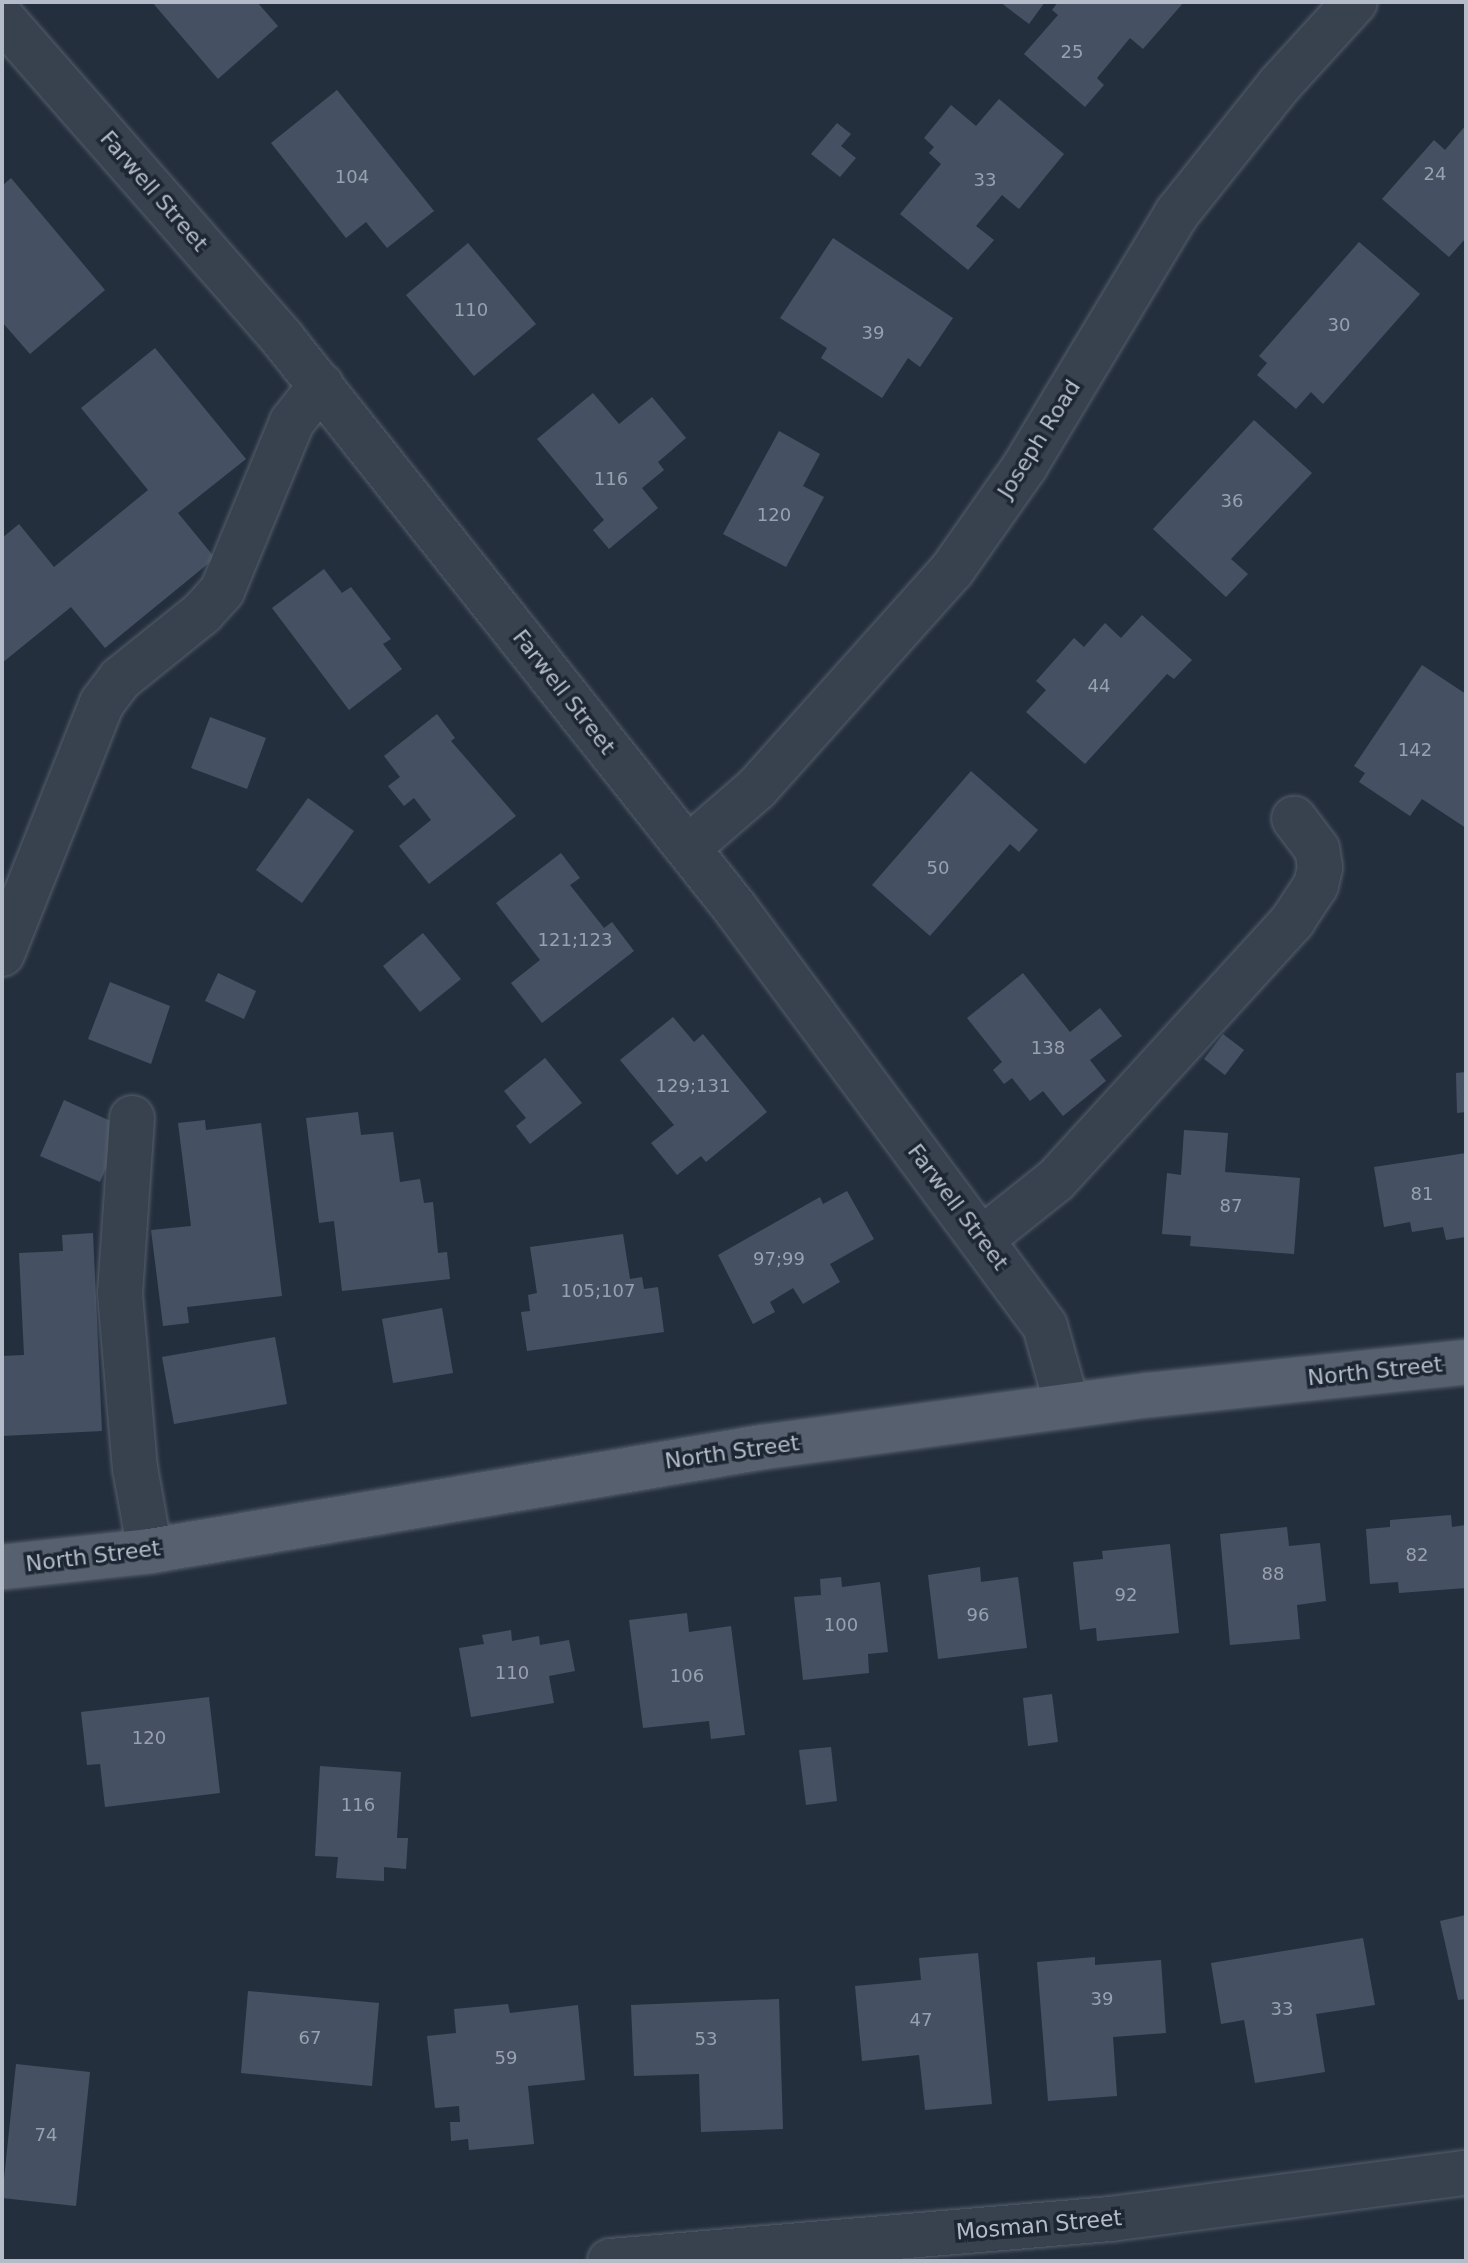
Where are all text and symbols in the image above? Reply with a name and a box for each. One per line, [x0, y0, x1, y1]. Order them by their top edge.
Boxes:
house number: 25 [1061, 41, 1083, 63]
street label: Farwell Street [95, 125, 213, 257]
house number: 24 [1424, 163, 1446, 185]
house number: 104 [335, 166, 369, 188]
house number: 33 [974, 169, 996, 191]
house number: 110 [454, 299, 488, 321]
house number: 30 [1328, 314, 1350, 336]
house number: 39 [862, 322, 884, 344]
street label: Joseph Road [992, 375, 1086, 503]
house number: 116 [594, 468, 628, 490]
house number: 36 [1221, 490, 1243, 512]
house number: 120 [757, 504, 791, 526]
street label: Farwell Street [507, 624, 621, 760]
house number: 44 [1088, 675, 1110, 697]
house number: 142 [1398, 739, 1432, 761]
house number: 50 [927, 857, 949, 879]
house number: 121;123 [538, 929, 612, 951]
house number: 138 [1031, 1037, 1065, 1059]
house number: 129;131 [656, 1075, 730, 1097]
street label: Farwell Street [902, 1139, 1014, 1275]
house number: 81 [1411, 1183, 1433, 1205]
house number: 87 [1220, 1195, 1242, 1217]
house number: 97;99 [753, 1248, 805, 1270]
house number: 105;107 [561, 1280, 635, 1302]
street label: North Street [1306, 1351, 1444, 1391]
street label: North Street [663, 1430, 801, 1474]
street label: North Street [24, 1535, 162, 1577]
house number: 82 [1406, 1544, 1428, 1566]
house number: 88 [1262, 1563, 1284, 1585]
house number: 92 [1115, 1584, 1137, 1606]
house number: 96 [967, 1604, 989, 1626]
house number: 100 [824, 1614, 858, 1636]
house number: 110 [495, 1662, 529, 1684]
house number: 106 [670, 1665, 704, 1687]
house number: 120 [132, 1727, 166, 1749]
house number: 116 [341, 1794, 375, 1816]
house number: 39 [1091, 1988, 1113, 2010]
house number: 33 [1271, 1998, 1293, 2020]
house number: 47 [910, 2009, 932, 2031]
house number: 67 [299, 2027, 321, 2049]
house number: 53 [695, 2028, 717, 2050]
house number: 59 [495, 2047, 517, 2069]
house number: 74 [35, 2124, 57, 2146]
street label: Mosman Street [955, 2205, 1123, 2245]

